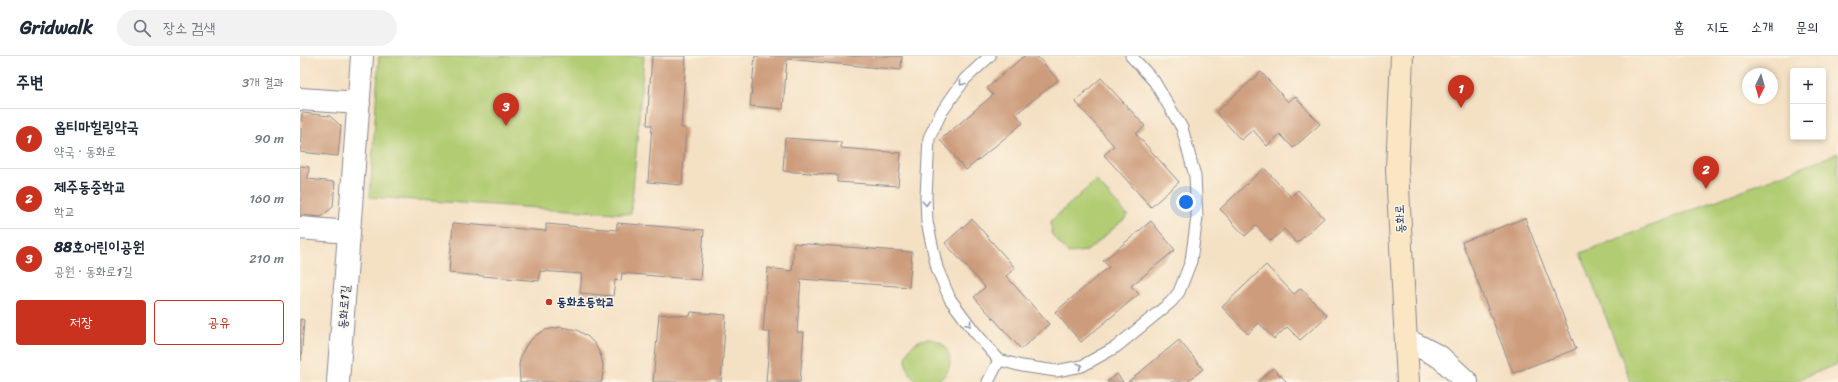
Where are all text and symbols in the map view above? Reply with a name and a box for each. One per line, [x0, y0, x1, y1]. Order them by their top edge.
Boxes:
search box [117, 10, 397, 46]
text: Gridwalk [20, 11, 93, 44]
text: 장소 검색 [163, 15, 215, 41]
text: 홈 [1673, 15, 1684, 40]
text: 지도 [1706, 15, 1729, 40]
text: 소개 [1751, 15, 1773, 40]
text: 문의 [1795, 15, 1818, 40]
icon: search [131, 17, 153, 39]
text: 주변 [16, 67, 43, 97]
north arrow [1742, 68, 1778, 104]
map controls [1790, 68, 1826, 140]
button: + [1790, 68, 1826, 104]
text: 3개 결과 [242, 71, 284, 94]
pin: 1 [1448, 75, 1474, 108]
one-way arrow [960, 79, 967, 86]
pin: 3 [493, 93, 519, 126]
button: − [1790, 104, 1826, 140]
text: 옵티마힐링약국 [54, 114, 139, 140]
text: 1 [26, 127, 32, 150]
text: 90 m [254, 127, 284, 150]
text: 약국 · 동화로 [54, 140, 117, 163]
pin: 2 [1693, 156, 1719, 189]
text: 제주동중학교 [54, 174, 126, 200]
text: 2 [25, 187, 33, 210]
text: 160 m [249, 187, 284, 210]
your location [1176, 192, 1196, 212]
text: 학교 [54, 200, 75, 223]
one-way arrow [922, 200, 930, 206]
street label: 동화로 [1388, 204, 1412, 234]
text: 88호어린이공원 [54, 234, 145, 260]
text: 3 [25, 247, 33, 270]
text: 210 m [249, 247, 284, 270]
text: 공원 · 동화로1길 [54, 260, 133, 283]
street label: 동화로1길 [331, 284, 357, 330]
place label: 동화초등학교 [557, 291, 615, 313]
marker: 동화초등학교 [544, 297, 554, 307]
button: 저장 [16, 300, 146, 345]
button: 공유 [154, 300, 284, 345]
one-way arrow [964, 319, 971, 326]
one-way arrow [1076, 362, 1083, 370]

